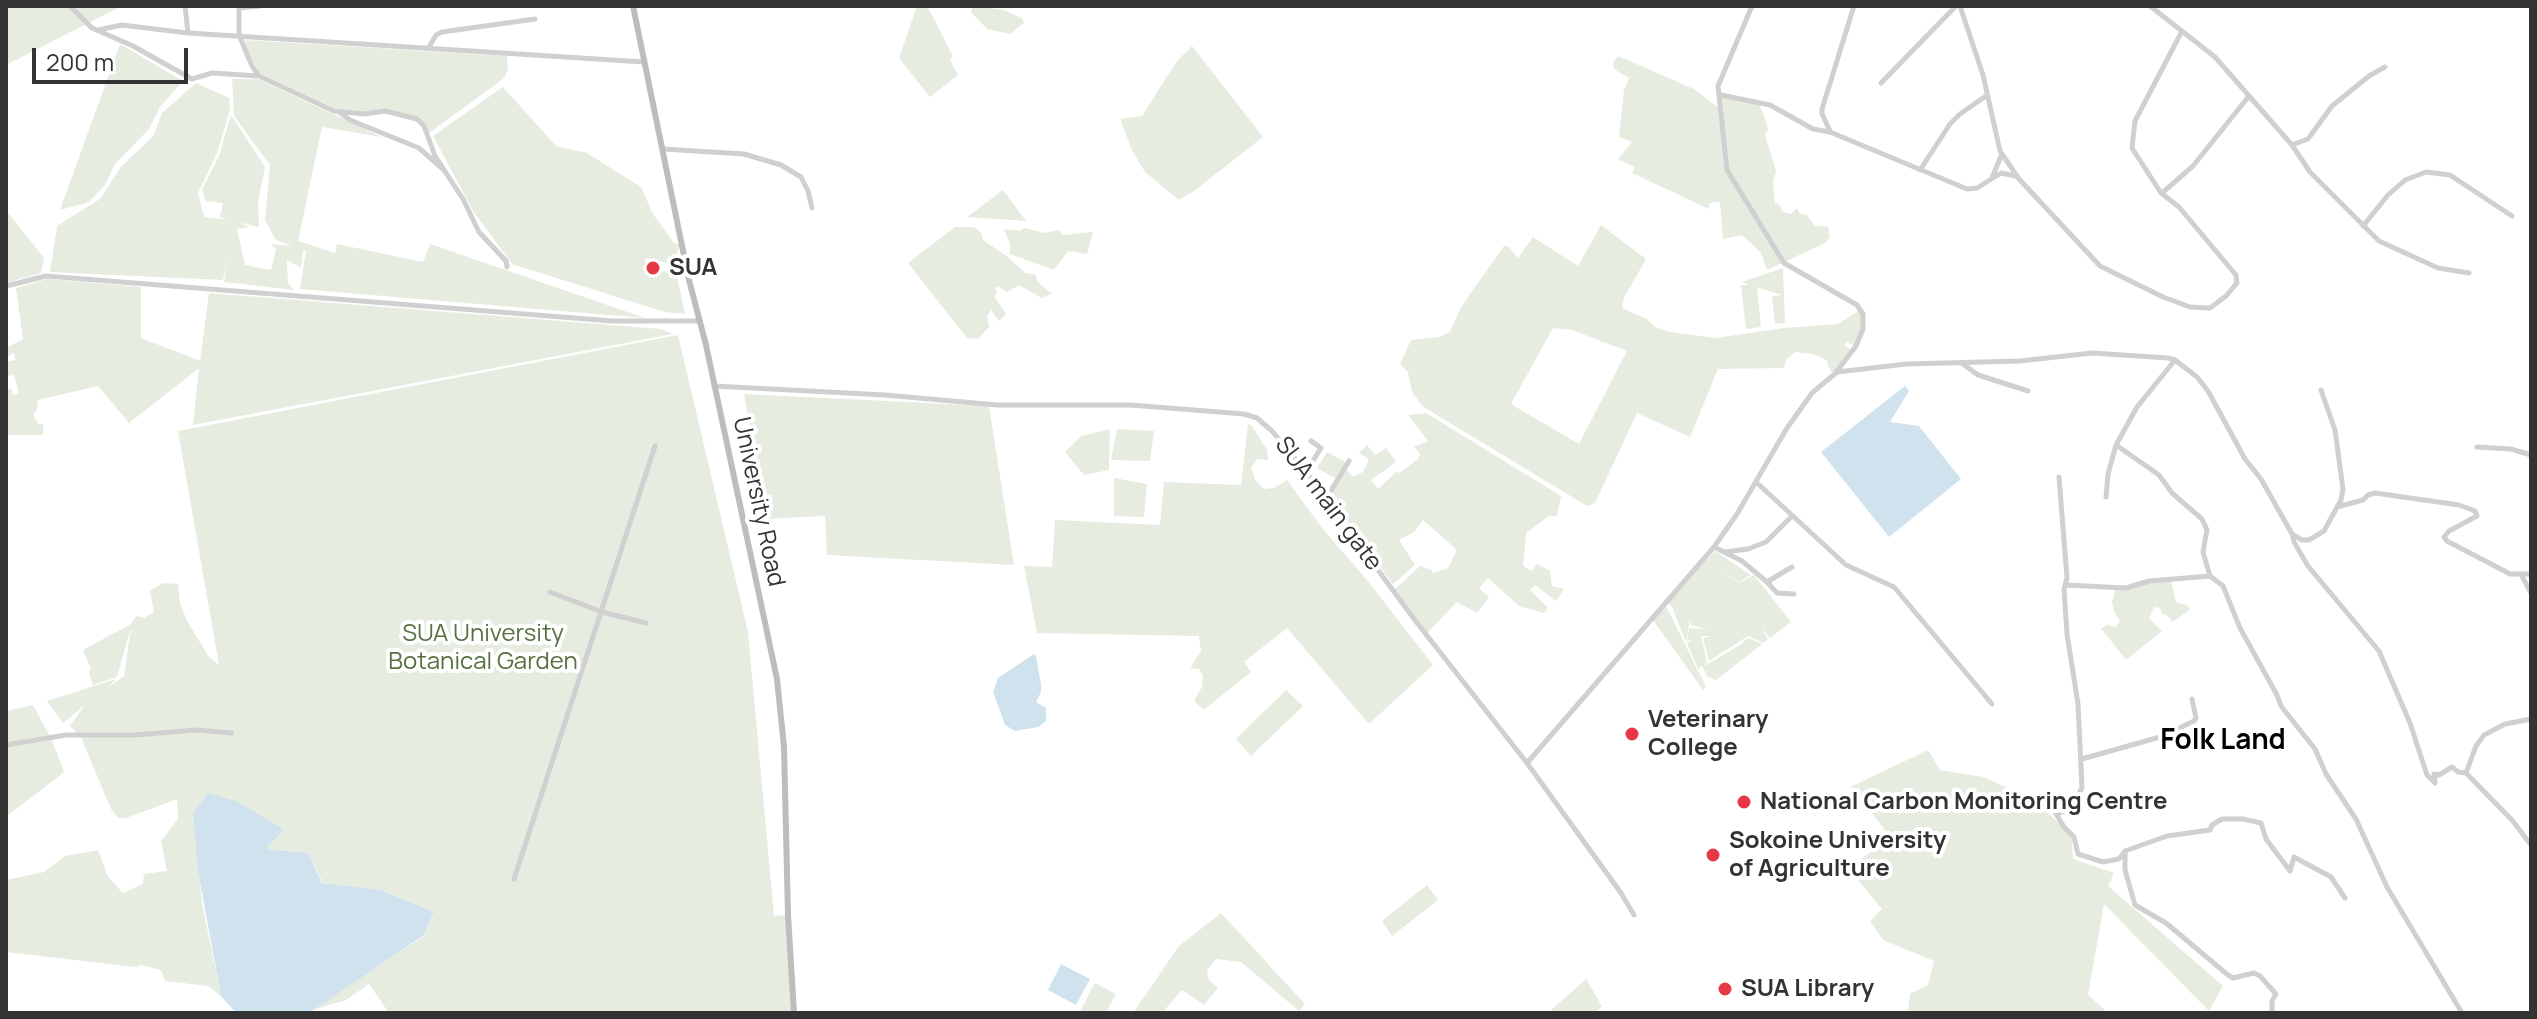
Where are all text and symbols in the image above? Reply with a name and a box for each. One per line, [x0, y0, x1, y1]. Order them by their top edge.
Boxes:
scale bar [36, 32, 192, 82]
text: 200 m [46, 45, 114, 78]
place label: SUA [669, 254, 717, 282]
marker: SUA [644, 259, 662, 277]
street label: University Road [726, 415, 790, 589]
street label: SUA main gate [1268, 431, 1388, 577]
park label: SUA University Botanical Garden [388, 620, 578, 676]
place label: Veterinary College [1648, 706, 1768, 762]
district label: Folk Land [2160, 724, 2286, 758]
marker: Veterinary College [1623, 725, 1641, 743]
place label: National Carbon Monitoring Centre [1760, 788, 2167, 816]
marker: National Carbon Monitoring Centre [1735, 793, 1753, 811]
place label: Sokoine University of Agriculture [1729, 827, 1946, 883]
marker: Sokoine University of Agriculture [1704, 846, 1722, 864]
place label: SUA Library [1741, 975, 1874, 1003]
marker: SUA Library [1716, 980, 1734, 998]

